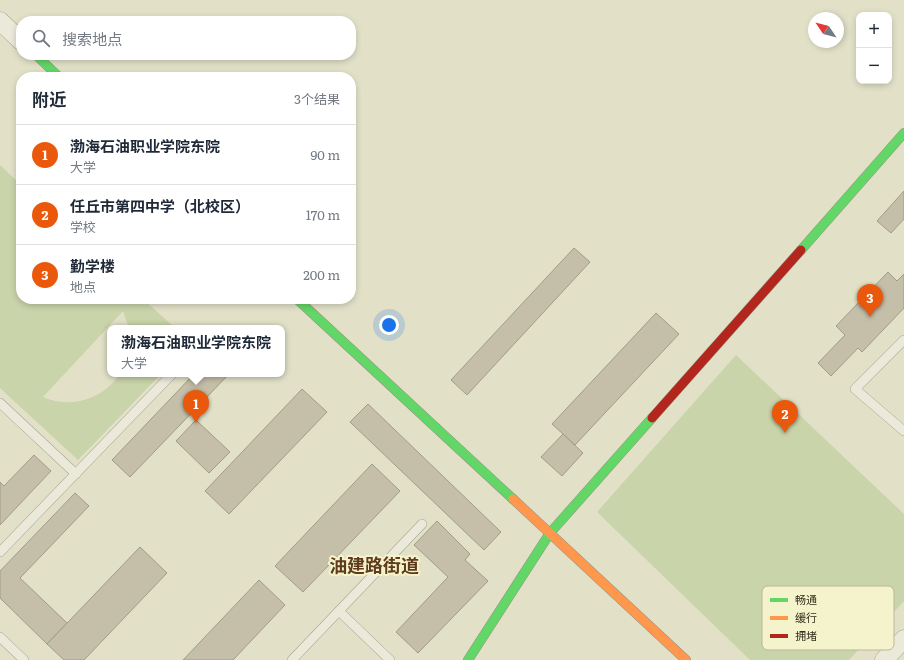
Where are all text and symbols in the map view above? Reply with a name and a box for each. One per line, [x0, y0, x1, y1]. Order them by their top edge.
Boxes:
north arrow [808, 12, 844, 48]
map controls [856, 12, 892, 84]
button: + [856, 12, 892, 48]
search box [16, 16, 356, 60]
icon: search [30, 27, 52, 49]
text: 搜索地点 [62, 27, 122, 50]
button: − [856, 48, 892, 84]
text: 附近 [32, 86, 66, 111]
text: 3个结果 [294, 89, 340, 108]
text: 渤海石油职业学院东院 [70, 134, 220, 157]
text: 1 [42, 145, 48, 164]
text: 90 m [310, 145, 340, 164]
text: 大学 [70, 157, 96, 176]
text: 任丘市第四中学（北校区） [70, 194, 250, 217]
text: 2 [42, 205, 48, 224]
text: 170 m [306, 205, 340, 224]
text: 学校 [70, 217, 96, 236]
text: 勤学楼 [70, 254, 115, 277]
text: 3 [41, 265, 49, 284]
text: 200 m [303, 265, 340, 284]
text: 地点 [70, 277, 96, 296]
pin: 3 [857, 284, 883, 317]
your location [379, 315, 399, 335]
popup [107, 325, 285, 377]
text: 渤海石油职业学院东院 [121, 330, 271, 353]
text: 大学 [121, 353, 147, 372]
pin: 1 [183, 390, 209, 423]
pin: 2 [772, 400, 798, 433]
district label: 油建路街道 [329, 551, 419, 578]
legend [762, 586, 894, 650]
text: 畅通 [795, 591, 817, 607]
text: 缓行 [795, 609, 817, 625]
text: 拥堵 [795, 627, 817, 643]

